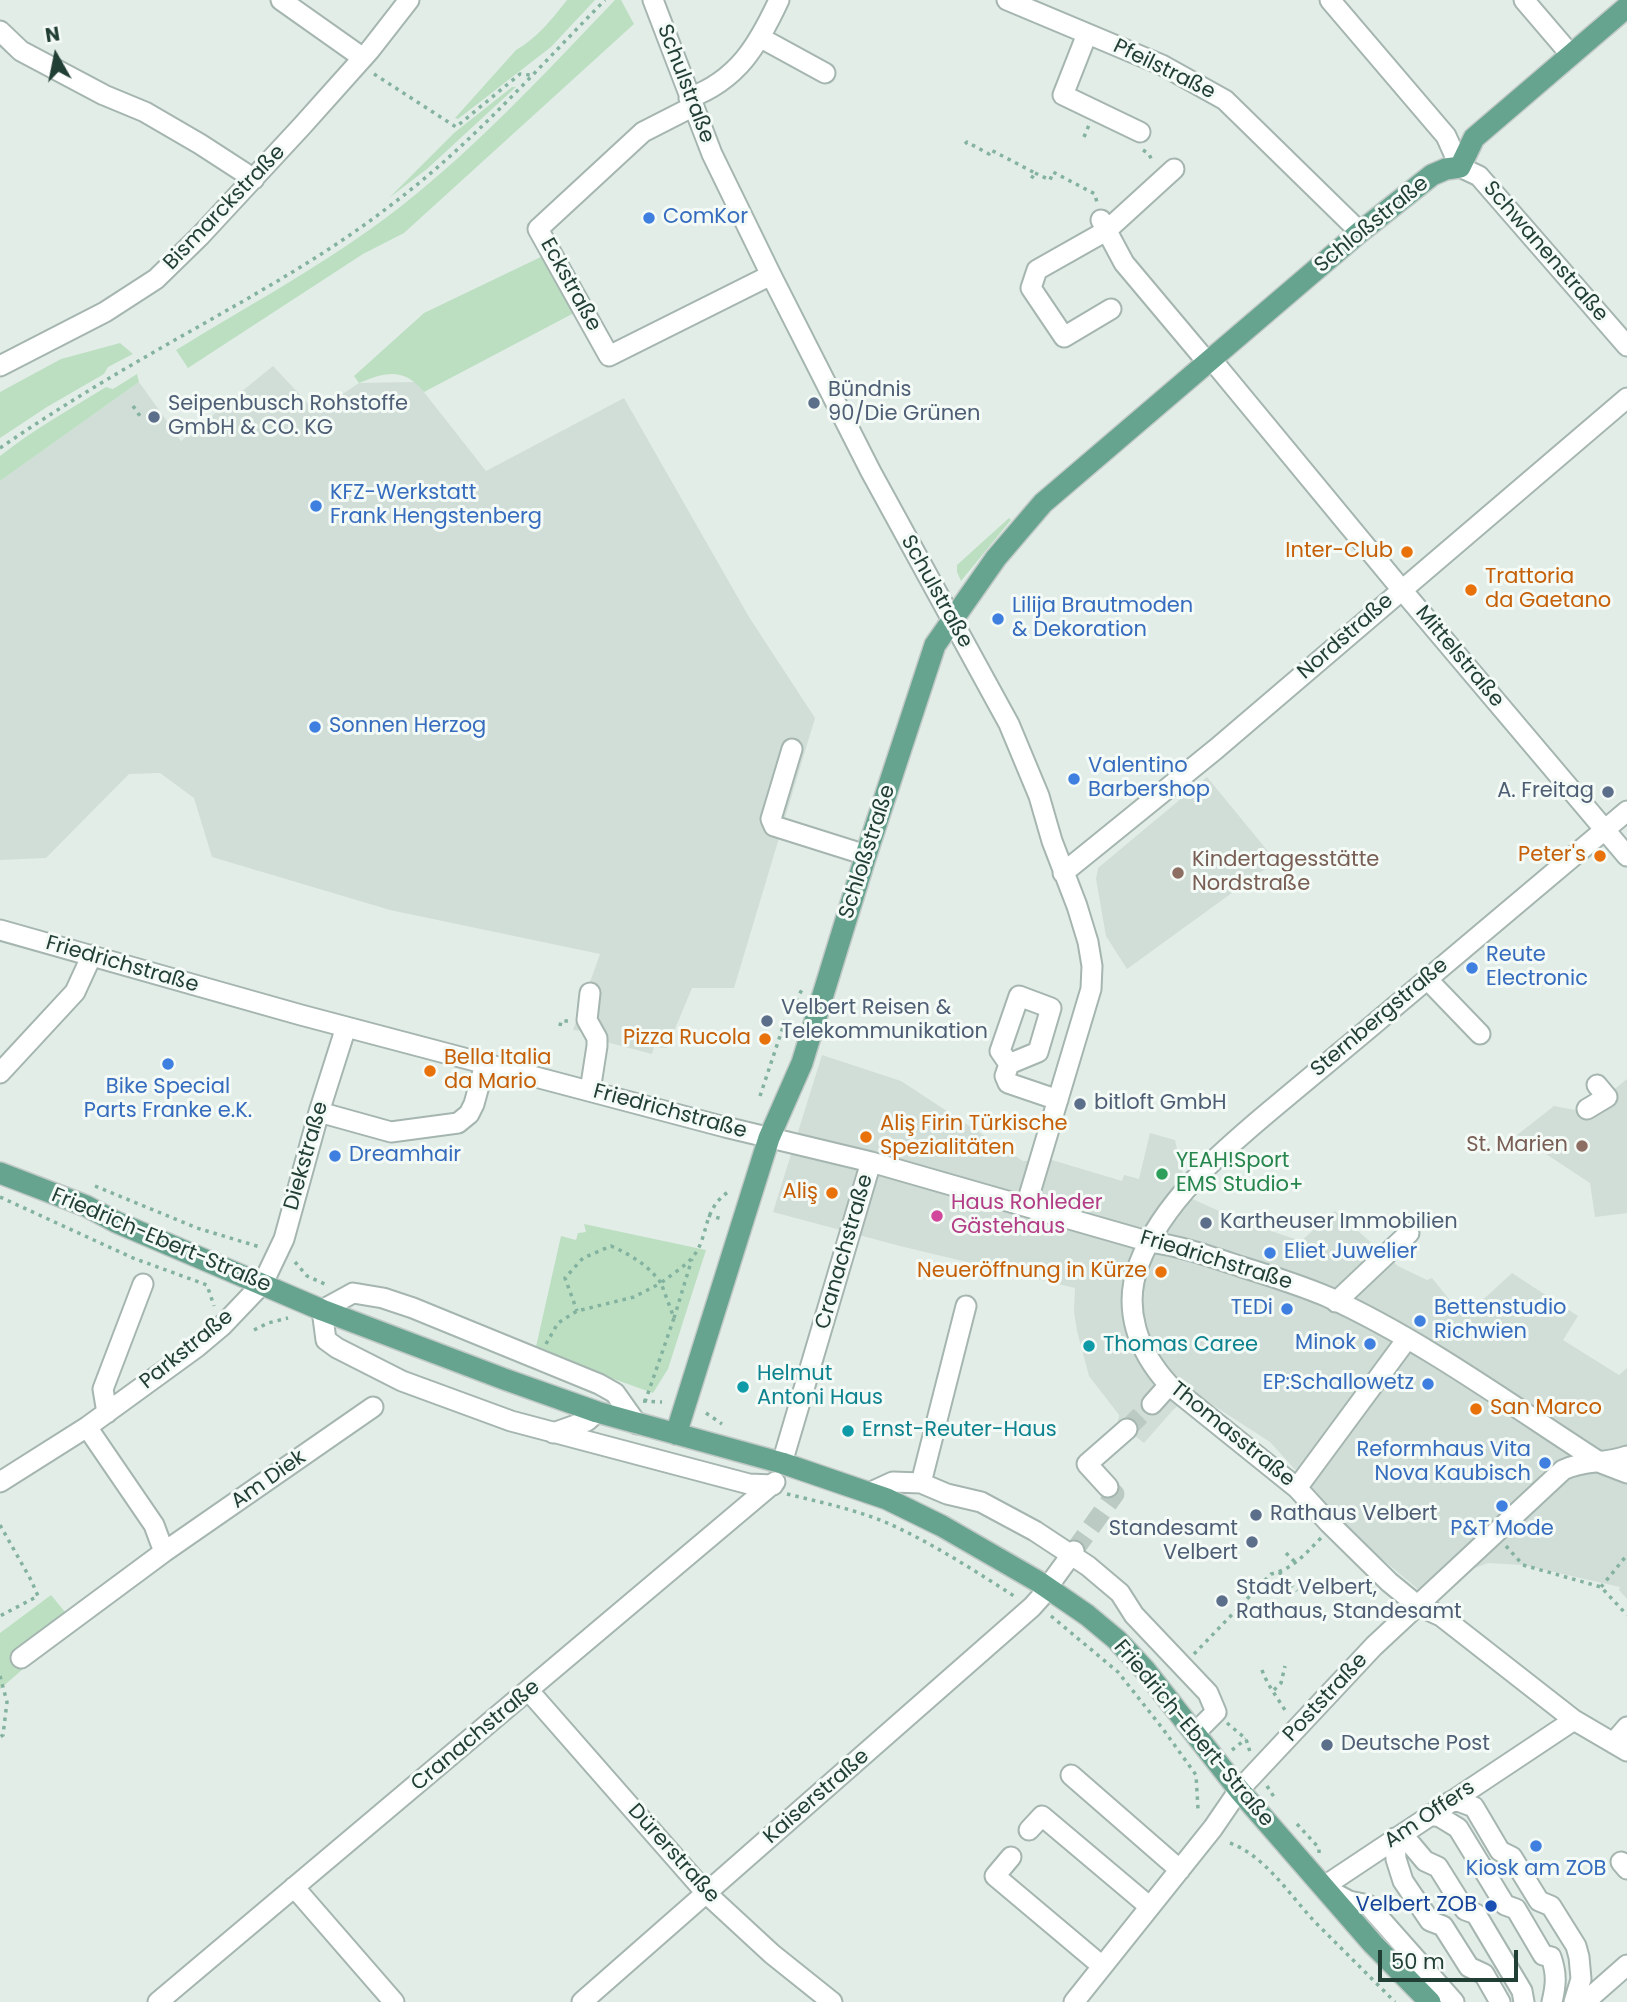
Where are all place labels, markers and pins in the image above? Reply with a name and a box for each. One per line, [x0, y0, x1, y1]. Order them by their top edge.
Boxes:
place label: ComKor [663, 205, 748, 231]
marker: ComKor [641, 210, 657, 226]
place label: Bündnis 90/Die Grünen [828, 378, 981, 428]
place label: Seipenbusch Rohstoffe GmbH & CO. KG [168, 392, 408, 442]
marker: Bündnis 90/Die Grünen [806, 395, 822, 411]
marker: Seipenbusch Rohstoffe GmbH & CO. KG [146, 409, 162, 425]
place label: KFZ-Werkstatt Frank Hengstenberg [330, 481, 542, 531]
marker: KFZ-Werkstatt Frank Hengstenberg [308, 498, 324, 514]
place label: Inter-Club [1285, 539, 1393, 565]
marker: Inter-Club [1399, 544, 1415, 560]
place label: Trattoria da Gaetano [1485, 565, 1611, 615]
marker: Trattoria da Gaetano [1463, 582, 1479, 598]
place label: Lilija Brautmoden & Dekoration [1012, 594, 1193, 644]
marker: Lilija Brautmoden & Dekoration [990, 611, 1006, 627]
place label: Sonnen Herzog [329, 714, 486, 740]
marker: Sonnen Herzog [307, 719, 323, 735]
place label: Valentino Barbershop [1088, 754, 1210, 804]
marker: Valentino Barbershop [1066, 771, 1082, 787]
place label: A. Freitag [1497, 779, 1594, 805]
marker: A. Freitag [1600, 784, 1616, 800]
place label: Peter's [1518, 843, 1586, 869]
place label: Kindertagesstätte Nordstraße [1192, 848, 1379, 898]
marker: Peter's [1592, 848, 1608, 864]
marker: Kindertagesstätte Nordstraße [1170, 865, 1186, 881]
place label: Reute Electronic [1486, 943, 1588, 993]
marker: Reute Electronic [1464, 960, 1480, 976]
place label: Velbert Reisen & Telekommunikation [781, 996, 988, 1046]
marker: Velbert Reisen & Telekommunikation [759, 1013, 775, 1029]
place label: Pizza Rucola [623, 1026, 751, 1052]
marker: Pizza Rucola [757, 1031, 773, 1047]
place label: Bella Italia da Mario [444, 1046, 552, 1096]
marker: Bike Special Parts Franke e.K. [160, 1056, 176, 1072]
marker: Bella Italia da Mario [422, 1063, 438, 1079]
place label: Bike Special Parts Franke e.K. [84, 1075, 252, 1125]
place label: bitloft GmbH [1094, 1091, 1226, 1117]
marker: bitloft GmbH [1072, 1096, 1088, 1112]
place label: Aliş Firin Türkische Spezialitäten [880, 1112, 1068, 1162]
marker: Aliş Firin Türkische Spezialitäten [858, 1129, 874, 1145]
place label: St. Marien [1466, 1133, 1568, 1159]
marker: St. Marien [1574, 1138, 1590, 1154]
place label: Dreamhair [349, 1143, 461, 1169]
marker: Dreamhair [327, 1148, 343, 1164]
place label: YEAH!Sport EMS Studio+ [1176, 1149, 1303, 1199]
marker: YEAH!Sport EMS Studio+ [1154, 1166, 1170, 1182]
place label: Aliş [783, 1180, 818, 1206]
marker: Aliş [824, 1185, 840, 1201]
place label: Haus Rohleder Gästehaus [951, 1191, 1103, 1241]
marker: Haus Rohleder Gästehaus [929, 1208, 945, 1224]
place label: Kartheuser Immobilien [1220, 1210, 1458, 1236]
marker: Kartheuser Immobilien [1198, 1215, 1214, 1231]
place label: Eliet Juwelier [1284, 1240, 1417, 1266]
marker: Eliet Juwelier [1262, 1245, 1278, 1261]
place label: Neueröffnung in Kürze [917, 1259, 1147, 1285]
marker: Neueröffnung in Kürze [1153, 1264, 1169, 1280]
place label: TEDi [1231, 1296, 1273, 1322]
place label: Bettenstudio Richwien [1434, 1296, 1566, 1346]
marker: TEDi [1279, 1301, 1295, 1317]
marker: Bettenstudio Richwien [1412, 1313, 1428, 1329]
place label: Minok [1295, 1331, 1356, 1357]
place label: Thomas Caree [1103, 1333, 1258, 1359]
marker: Minok [1362, 1336, 1378, 1352]
marker: Thomas Caree [1081, 1338, 1097, 1354]
place label: Helmut Antoni Haus [757, 1362, 883, 1412]
place label: EP:Schallowetz [1263, 1371, 1414, 1397]
marker: EP:Schallowetz [1420, 1376, 1436, 1392]
marker: Helmut Antoni Haus [735, 1379, 751, 1395]
place label: San Marco [1490, 1396, 1602, 1422]
marker: San Marco [1468, 1401, 1484, 1417]
place label: Ernst-Reuter-Haus [862, 1418, 1057, 1444]
marker: Ernst-Reuter-Haus [840, 1423, 856, 1439]
place label: Reformhaus Vita Nova Kaubisch [1357, 1438, 1531, 1488]
marker: Reformhaus Vita Nova Kaubisch [1537, 1455, 1553, 1471]
marker: P&T Mode [1494, 1498, 1510, 1514]
place label: Rathaus Velbert [1270, 1502, 1437, 1528]
marker: Rathaus Velbert [1248, 1507, 1264, 1523]
place label: Standesamt Velbert [1109, 1517, 1238, 1567]
place label: P&T Mode [1450, 1517, 1554, 1543]
marker: Standesamt Velbert [1244, 1534, 1260, 1550]
place label: Stadt Velbert, Rathaus, Standesamt [1236, 1576, 1462, 1626]
marker: Stadt Velbert, Rathaus, Standesamt [1214, 1593, 1230, 1609]
place label: Deutsche Post [1341, 1732, 1490, 1758]
marker: Deutsche Post [1319, 1737, 1335, 1753]
marker: Kiosk am ZOB [1528, 1838, 1544, 1854]
place label: Kiosk am ZOB [1466, 1857, 1606, 1883]
place label: Velbert ZOB [1356, 1893, 1477, 1919]
marker: Velbert ZOB [1483, 1898, 1499, 1914]

